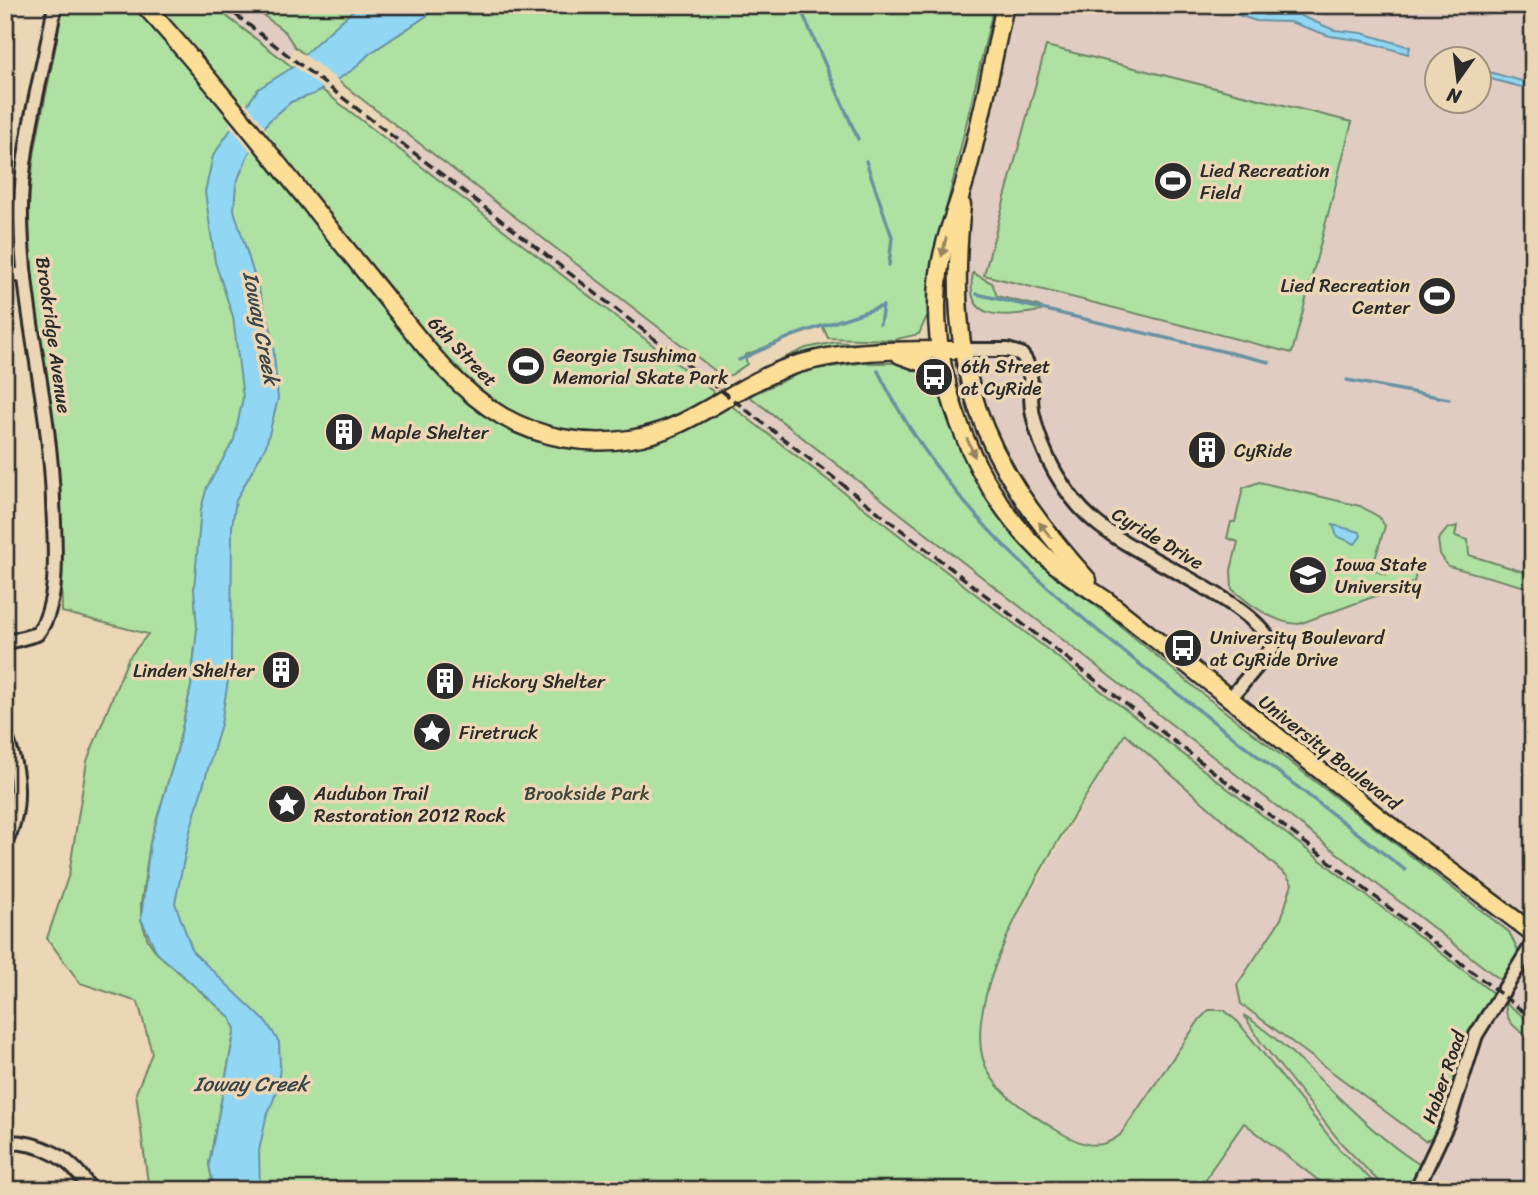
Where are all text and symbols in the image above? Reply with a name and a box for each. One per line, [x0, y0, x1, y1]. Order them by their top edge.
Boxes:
north arrow [1422, 46, 1492, 116]
text: N [1443, 78, 1465, 114]
place label: Lied Recreation Field [1200, 154, 1329, 209]
sports icon: Lied Recreation Field [1152, 160, 1194, 202]
one-way arrow [939, 236, 950, 258]
street label: Brookridge Avenue [26, 255, 81, 416]
water label: Ioway Creek [231, 267, 291, 390]
place label: Lied Recreation Center [1281, 269, 1411, 324]
sports icon: Lied Recreation Center [1416, 275, 1458, 317]
street label: 6th Street [420, 308, 505, 395]
place label: Georgie Tsushima Memorial Skate Park [553, 339, 729, 394]
sports icon: Georgie Tsushima Memorial Skate Park [505, 345, 547, 387]
place label: 6th Street at CyRide [961, 350, 1050, 405]
bus stop icon: 6th Street at CyRide [913, 356, 955, 398]
building icon: Maple Shelter [323, 411, 365, 453]
place label: Maple Shelter [371, 416, 490, 449]
building icon: CyRide [1186, 429, 1228, 471]
place label: CyRide [1234, 434, 1293, 467]
one-way arrow [966, 437, 977, 458]
street label: Cyride Drive [1105, 498, 1210, 579]
one-way arrow [1038, 521, 1052, 539]
place label: Iowa State University [1334, 548, 1427, 603]
school or university icon: Iowa State University [1287, 554, 1329, 596]
place label: University Boulevard at CyRide Drive [1210, 621, 1386, 676]
bus stop icon: University Boulevard at CyRide Drive [1162, 627, 1204, 669]
building icon: Linden Shelter [260, 649, 302, 691]
place label: Linden Shelter [133, 654, 255, 687]
building icon: Hickory Shelter [424, 660, 466, 702]
place label: Hickory Shelter [472, 665, 606, 698]
street label: University Boulevard [1251, 686, 1410, 820]
place icon: Firetruck [411, 711, 453, 753]
place label: Firetruck [459, 716, 538, 749]
place label: Audubon Trail Restoration 2012 Rock [313, 777, 505, 832]
park label: Brookside Park [524, 777, 650, 810]
place icon: Audubon Trail Restoration 2012 Rock [266, 783, 308, 825]
street label: Haber Road [1412, 1024, 1475, 1128]
water label: Ioway Creek [193, 1065, 311, 1103]

